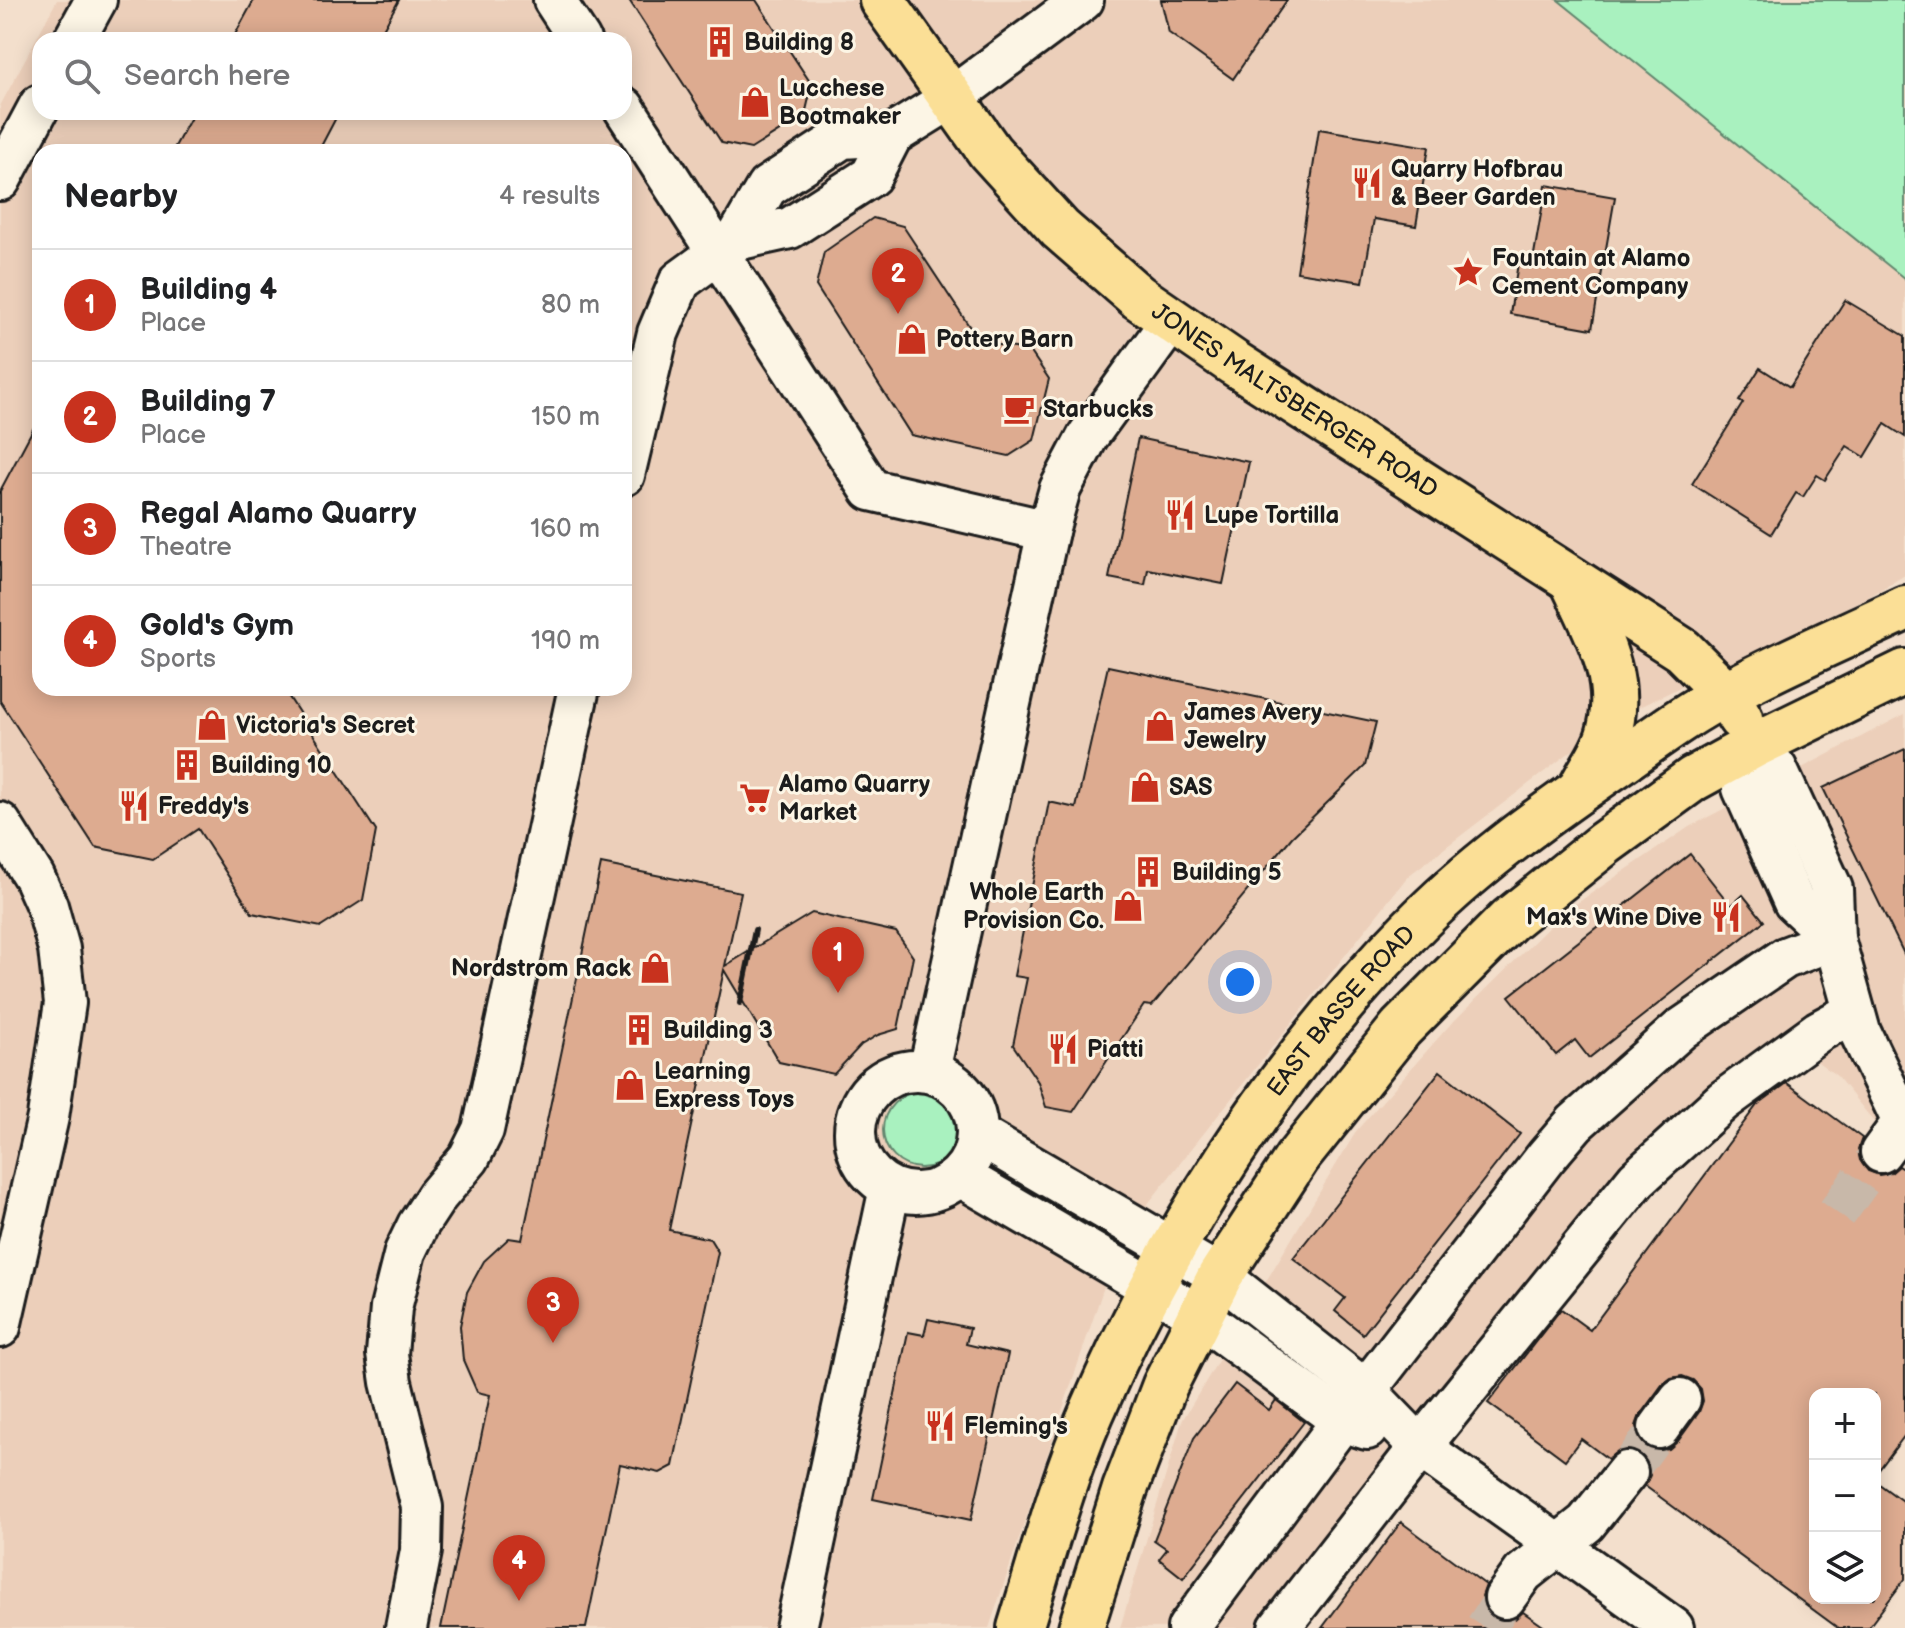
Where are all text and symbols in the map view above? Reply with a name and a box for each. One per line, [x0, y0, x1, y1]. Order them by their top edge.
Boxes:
building icon: Building 8 [703, 25, 737, 59]
place label: Building 8 [744, 28, 854, 57]
search box [32, 32, 632, 120]
icon: search [60, 54, 104, 98]
text: Search here [124, 58, 290, 94]
place label: Lucchese Bootmaker [779, 74, 901, 131]
shop icon: Lucchese Bootmaker [738, 85, 772, 119]
place label: Quarry Hofbrau & Beer Garden [1391, 155, 1563, 212]
restaurant icon: Quarry Hofbrau & Beer Garden [1350, 166, 1384, 200]
text: Nearby [64, 176, 178, 217]
text: 4 results [499, 181, 600, 212]
place label: Fountain at Alamo Cement Company [1492, 244, 1690, 301]
pin: 2 [872, 248, 924, 314]
place icon: Fountain at Alamo Cement Company [1451, 255, 1485, 289]
text: Building 4 [140, 272, 277, 308]
text: 1 [85, 290, 95, 321]
text: 80 m [541, 290, 600, 321]
street label: JONES MALTSBERGER ROAD [1146, 297, 1443, 504]
text: Place [140, 308, 206, 339]
shop icon: Pottery Barn [895, 322, 929, 356]
place label: Pottery Barn [936, 325, 1074, 354]
text: Building 7 [140, 384, 276, 420]
cafe icon: Starbucks [1002, 392, 1036, 426]
place label: Starbucks [1043, 395, 1154, 424]
text: 2 [82, 402, 98, 433]
text: 150 m [531, 402, 600, 433]
text: Place [140, 420, 206, 451]
text: Regal Alamo Quarry [140, 496, 417, 532]
restaurant icon: Lupe Tortilla [1163, 498, 1197, 532]
place label: Lupe Tortilla [1204, 501, 1339, 530]
text: 3 [82, 514, 98, 545]
text: 160 m [530, 514, 600, 545]
text: Theatre [140, 532, 232, 563]
text: Gold's Gym [140, 608, 294, 644]
text: 4 [82, 626, 98, 657]
text: 190 m [531, 626, 600, 657]
text: Sports [140, 644, 216, 675]
place label: James Avery Jewelry [1184, 698, 1322, 755]
shop icon: Victoria's Secret [195, 708, 229, 742]
shop icon: James Avery Jewelry [1143, 709, 1177, 743]
place label: Victoria's Secret [236, 711, 415, 740]
building icon: Building 10 [170, 748, 204, 782]
place label: Building 10 [211, 751, 332, 780]
place label: Alamo Quarry Market [778, 770, 930, 827]
shop icon: SAS [1128, 770, 1162, 804]
place label: SAS [1169, 773, 1213, 802]
supermarket icon: Alamo Quarry Market [738, 781, 772, 815]
restaurant icon: Freddy's [117, 789, 151, 823]
place label: Freddy's [158, 792, 249, 821]
building icon: Building 5 [1131, 855, 1165, 889]
place label: Building 5 [1172, 858, 1282, 887]
place label: Whole Earth Provision Co. [963, 878, 1104, 935]
shop icon: Whole Earth Provision Co. [1111, 889, 1145, 923]
restaurant icon: Max's Wine Dive [1709, 900, 1743, 934]
place label: Max's Wine Dive [1526, 903, 1702, 932]
street label: EAST BASSE ROAD [1261, 919, 1421, 1102]
pin: 1 [812, 927, 864, 993]
shop icon: Nordstrom Rack [638, 951, 672, 985]
place label: Nordstrom Rack [451, 954, 631, 983]
your location [1220, 962, 1260, 1002]
building icon: Building 3 [622, 1013, 656, 1047]
place label: Building 3 [663, 1016, 773, 1045]
restaurant icon: Piatti [1046, 1032, 1080, 1066]
place label: Piatti [1087, 1035, 1144, 1064]
place label: Learning Express Toys [654, 1057, 794, 1114]
shop icon: Learning Express Toys [613, 1068, 647, 1102]
pin: 3 [527, 1277, 579, 1343]
map controls [1809, 1388, 1881, 1604]
button: + [1809, 1388, 1881, 1460]
restaurant icon: Fleming's [923, 1409, 957, 1443]
place label: Fleming's [964, 1412, 1068, 1441]
button: − [1809, 1460, 1881, 1532]
button: layers [1809, 1532, 1881, 1604]
pin: 4 [493, 1535, 545, 1601]

